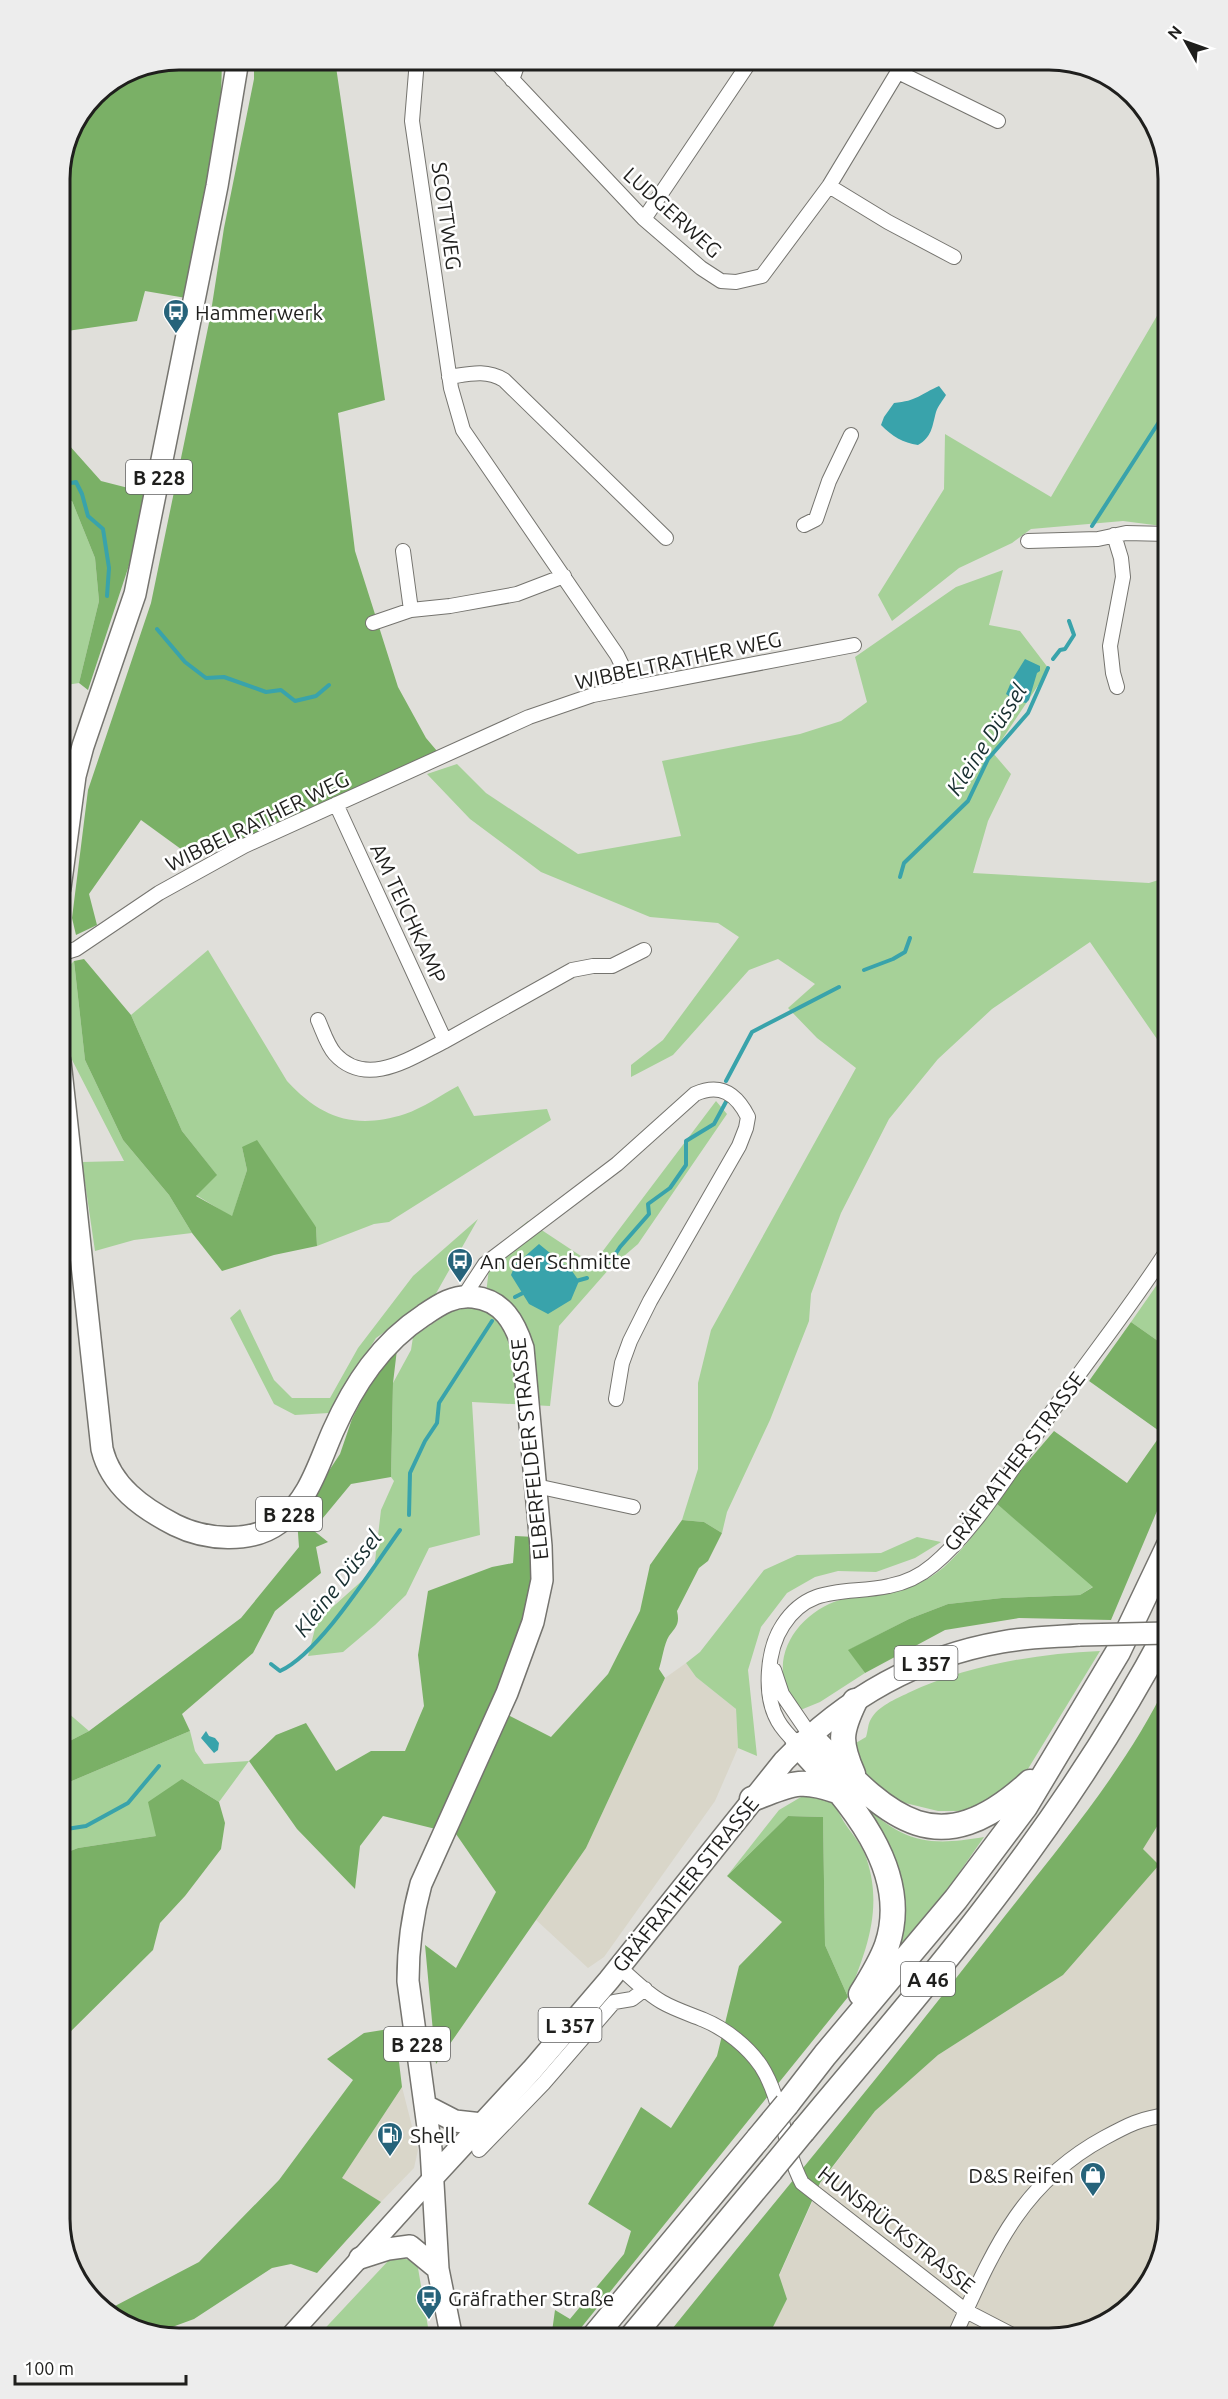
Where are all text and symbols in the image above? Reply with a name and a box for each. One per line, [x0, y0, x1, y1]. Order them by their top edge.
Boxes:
north arrow [1156, 12, 1216, 72]
text: N [1164, 22, 1185, 43]
street label: SCOTTWEG [428, 161, 466, 271]
street label: LUDGERWEG [619, 162, 727, 262]
bus stop icon: Hammerwerk [161, 297, 191, 335]
place label: Hammerwerk [195, 300, 323, 324]
road number: B 228 [126, 460, 192, 494]
street label: WIBBELTRATHER WEG [573, 626, 783, 694]
water label: Kleine Düssel [941, 679, 1031, 799]
street label: WIBBELRATHER WEG [161, 766, 353, 876]
street label: AM TEICHKAMP [366, 840, 452, 986]
bus stop icon: An der Schmitte [445, 1246, 475, 1284]
place label: An der Schmitte [480, 1249, 631, 1273]
street label: ELBERFELDER STRASSE [505, 1337, 553, 1561]
street label: GRÄFRATHER STRASSE [939, 1366, 1089, 1556]
road number: B 228 [256, 1497, 322, 1531]
water label: Kleine Düssel [288, 1525, 386, 1641]
road number: L 357 [894, 1646, 958, 1680]
street label: GRÄFRATHER STRASSE [607, 1792, 763, 1976]
road number: A 46 [901, 1962, 955, 1996]
road number: L 357 [538, 2008, 602, 2042]
road number: B 228 [384, 2027, 450, 2061]
fuel station icon: Shell [375, 2120, 405, 2158]
place label: Shell [410, 2123, 456, 2147]
street label: HUNSRÜCKSTRASSE [814, 2160, 980, 2298]
shop icon: D&S Reifen [1078, 2160, 1108, 2198]
place label: D&S Reifen [968, 2163, 1074, 2187]
bus stop icon: Gräfrather Straße [414, 2283, 444, 2321]
place label: Gräfrather Straße [448, 2286, 614, 2310]
scale bar [15, 2348, 186, 2386]
text: 100 m [24, 2358, 74, 2378]

